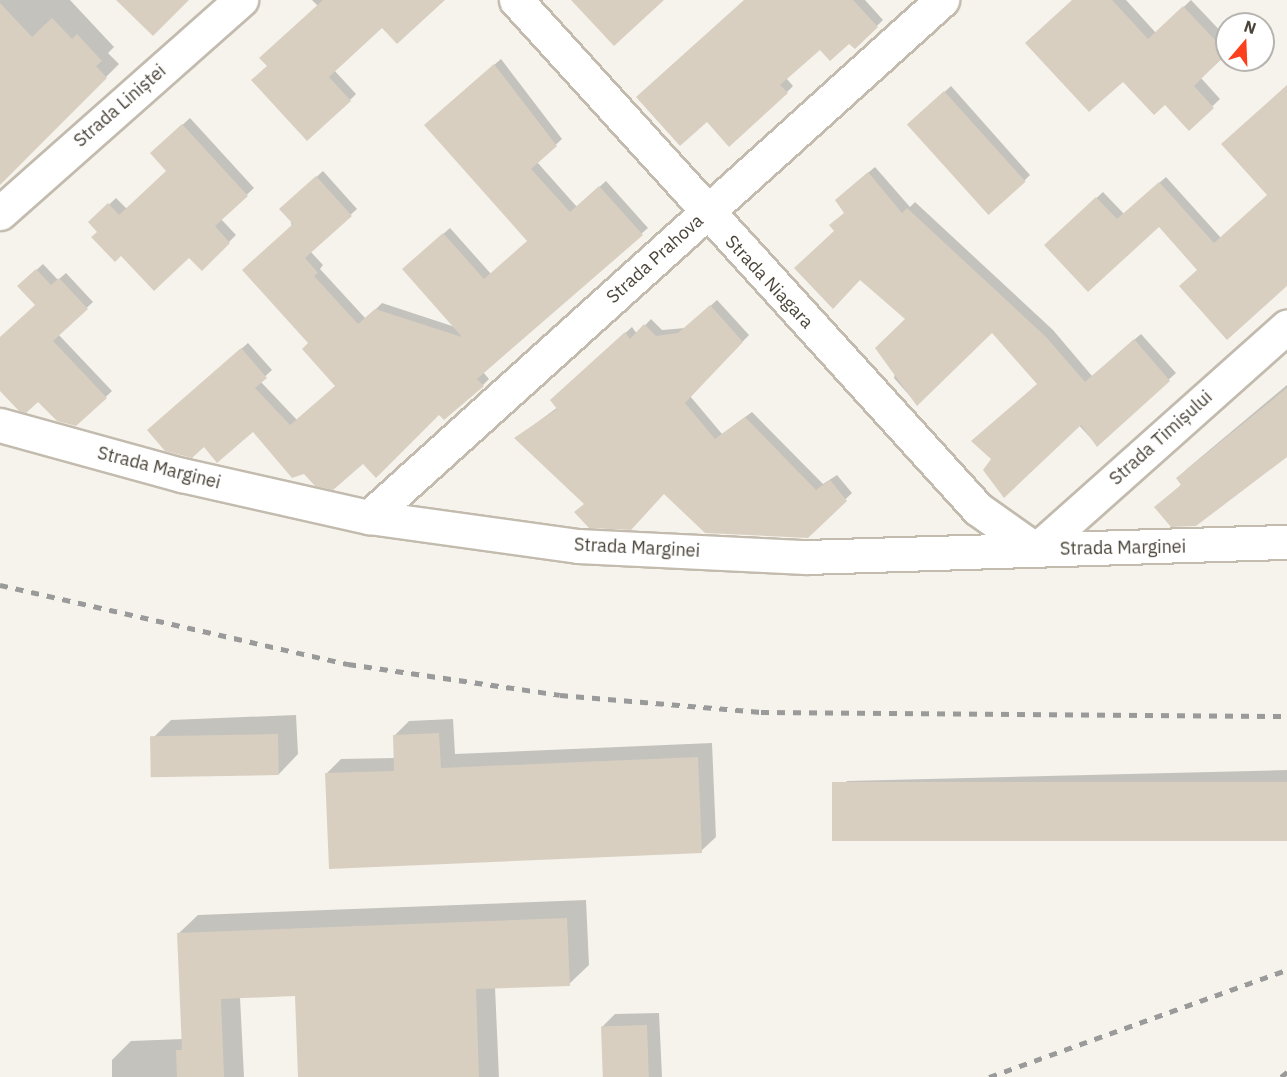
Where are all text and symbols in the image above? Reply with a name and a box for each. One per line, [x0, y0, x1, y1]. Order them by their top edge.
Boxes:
north arrow [1215, 12, 1275, 72]
text: N [1241, 16, 1259, 38]
street label: Strada Liniștei [70, 60, 170, 152]
street label: Strada Prahova [602, 210, 708, 308]
street label: Strada Niagara [720, 231, 818, 333]
street label: Strada Timișului [1105, 386, 1217, 490]
street label: Strada Marginei [95, 442, 223, 494]
street label: Strada Marginei [573, 534, 701, 562]
street label: Strada Marginei [1060, 536, 1186, 560]

